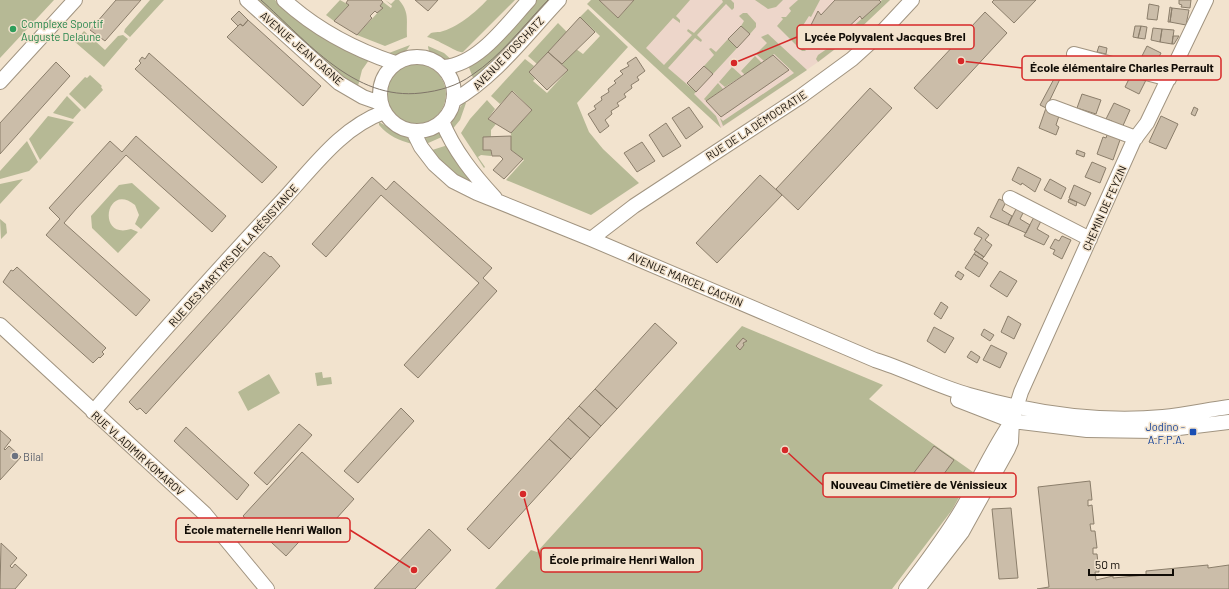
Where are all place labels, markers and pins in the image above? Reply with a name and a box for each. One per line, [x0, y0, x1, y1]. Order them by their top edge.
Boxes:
place label: Complexe Sportif Auguste Delaune [21, 17, 104, 43]
marker: Complexe Sportif Auguste Delaune [8, 24, 18, 34]
callout: Lycée Polyvalent Jacques Brel [797, 25, 974, 49]
callout: École élémentaire Charles Perrault [1022, 56, 1221, 80]
place label: Jodino - A.F.P.A. [1145, 420, 1185, 446]
marker: Jodino - A.F.P.A. [1188, 427, 1198, 437]
place label: Bilal [23, 450, 43, 463]
marker: Bilal [10, 451, 20, 461]
callout: Nouveau Cimetière de Vénissieux [823, 473, 1016, 497]
callout: École maternelle Henri Wallon [176, 518, 350, 542]
callout: École primaire Henri Wallon [541, 548, 702, 572]

